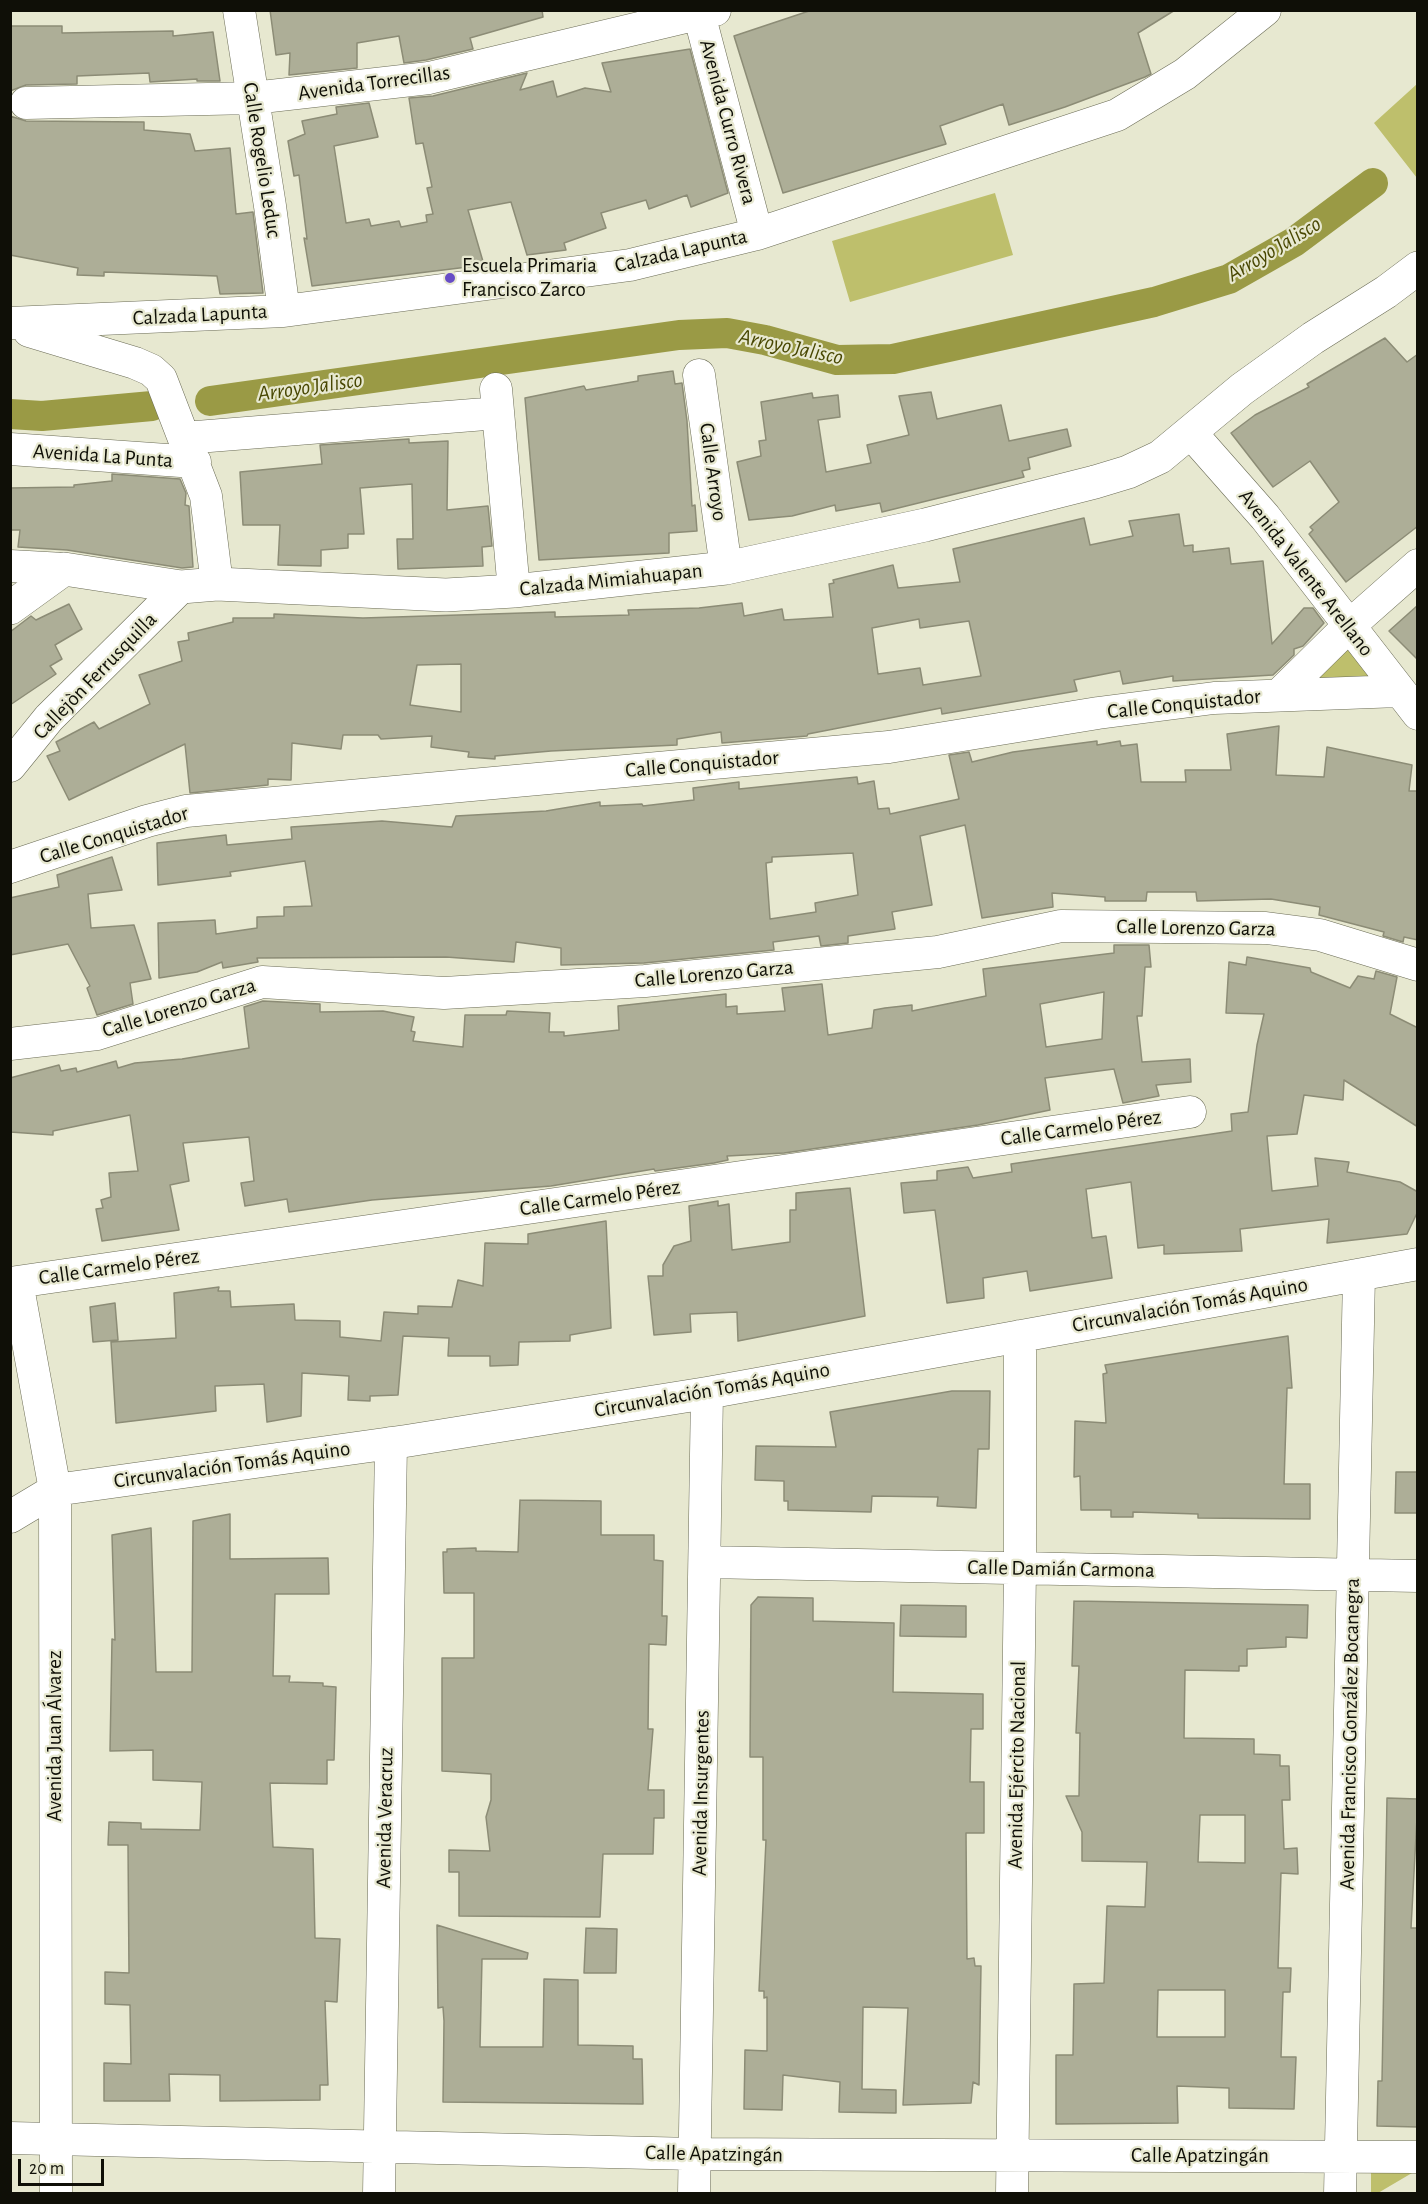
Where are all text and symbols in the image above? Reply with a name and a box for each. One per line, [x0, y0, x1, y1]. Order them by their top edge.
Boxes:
street label: Avenida Curro Rivera [694, 37, 762, 207]
street label: Avenida Torrecillas [296, 60, 452, 106]
street label: Calle Rogelio Leduc [237, 80, 287, 240]
water label: Arroyo Jalisco [1222, 211, 1326, 287]
street label: Calzada Lapunta [612, 224, 750, 278]
place label: Escuela Primaria Francisco Zarco [462, 253, 597, 303]
marker: Escuela Primaria Francisco Zarco [443, 271, 457, 285]
street label: Calzada Lapunta [132, 299, 268, 331]
water label: Arroyo Jalisco [737, 323, 845, 371]
water label: Arroyo Jalisco [256, 367, 364, 407]
street label: Calle Arroyo [694, 421, 732, 523]
street label: Avenida La Punta [32, 439, 174, 473]
street label: Avenida Valente Arellano [1233, 484, 1379, 662]
street label: Calzada Mimiahuapan [518, 558, 704, 602]
street label: Callejòn Ferrusquilla [28, 607, 162, 745]
street label: Calle Conquistador [1106, 683, 1262, 725]
street label: Calle Conquistador [624, 745, 780, 783]
street label: Calle Conquistador [37, 800, 191, 870]
street label: Calle Lorenzo Garza [1116, 914, 1276, 942]
street label: Calle Lorenzo Garza [634, 955, 794, 993]
street label: Calle Lorenzo Garza [99, 973, 259, 1043]
street label: Calle Carmelo Pérez [999, 1104, 1163, 1152]
street label: Calle Carmelo Pérez [518, 1174, 682, 1222]
street label: Calle Carmelo Pérez [37, 1243, 201, 1291]
street label: Circunvalación Tomás Aquino [1070, 1272, 1310, 1338]
street label: Circunvalación Tomás Aquino [592, 1357, 832, 1423]
street label: Circunvalación Tomás Aquino [112, 1436, 352, 1494]
street label: Calle Damián Carmona [967, 1555, 1155, 1583]
street label: Avenida Francisco González Bocanegra [1335, 1578, 1365, 1890]
street label: Avenida Juan Álvarez [42, 1650, 68, 1822]
street label: Avenida Ejército Nacional [1003, 1661, 1031, 1869]
street label: Avenida Insurgentes [687, 1710, 715, 1876]
street label: Avenida Veracruz [371, 1747, 399, 1889]
street label: Calle Apatzingán [645, 2140, 783, 2168]
street label: Calle Apatzingán [1131, 2143, 1269, 2169]
scale bar [21, 2147, 106, 2185]
text: 20 m [29, 2160, 64, 2178]

